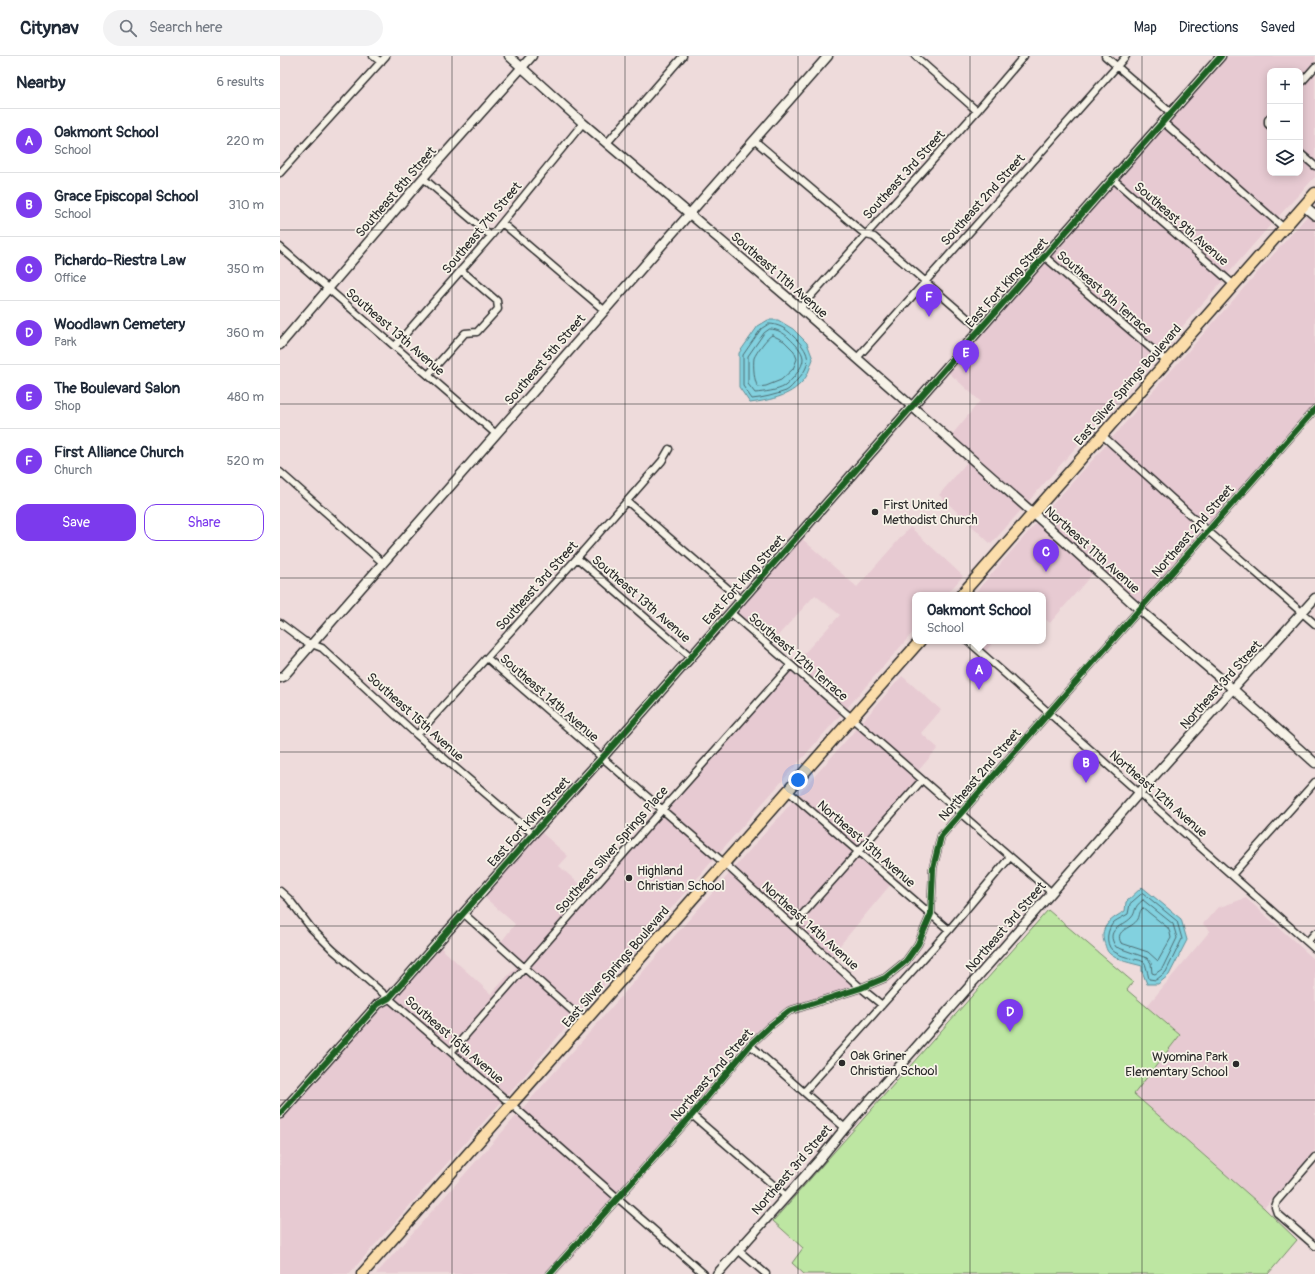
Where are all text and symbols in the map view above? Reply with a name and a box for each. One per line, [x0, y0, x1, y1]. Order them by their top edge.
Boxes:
search box [103, 10, 383, 46]
text: Citynav [20, 16, 79, 40]
icon: search [117, 17, 139, 39]
text: Search here [149, 18, 222, 37]
text: Map [1134, 19, 1157, 36]
text: Directions [1179, 19, 1238, 36]
text: Saved [1260, 19, 1295, 36]
map controls [1267, 68, 1303, 176]
button: + [1267, 68, 1303, 104]
text: Nearby [16, 72, 65, 93]
text: 6 results [217, 74, 264, 90]
button: − [1267, 104, 1303, 140]
text: Oakmont School [54, 123, 159, 142]
street label: Southeast 3rd Street [860, 126, 949, 223]
text: A [25, 133, 33, 149]
text: 220 m [226, 133, 264, 149]
button: layers [1267, 140, 1303, 176]
text: School [54, 142, 91, 158]
street label: Southeast 8th Street [352, 143, 440, 241]
street label: Southeast 2nd Street [938, 150, 1029, 249]
street label: Southeast 7th Street [439, 178, 526, 277]
street label: Southeast 9th Avenue [1131, 179, 1232, 270]
text: Grace Episcopal School [54, 187, 199, 206]
text: B [25, 197, 33, 213]
text: 310 m [228, 197, 264, 213]
text: School [54, 206, 91, 222]
street label: Southeast 11th Avenue [727, 229, 831, 322]
street label: East Fort King Street [962, 234, 1052, 331]
street label: Southeast 9th Terrace [1053, 247, 1155, 339]
text: Pichardo-Riestra Law [54, 251, 186, 270]
text: C [25, 261, 33, 277]
text: 350 m [226, 261, 264, 277]
text: Office [54, 270, 86, 286]
pin: F [916, 284, 942, 317]
street label: Southeast 13th Avenue [342, 285, 448, 379]
street label: Southeast 5th Street [501, 311, 589, 409]
text: Woodlawn Cemetery [54, 315, 185, 334]
street label: East Silver Springs Boulevard [1071, 321, 1185, 449]
text: D [25, 325, 33, 341]
text: 360 m [226, 325, 264, 341]
text: Park [54, 334, 77, 350]
pin: E [953, 340, 979, 373]
text: The Boulevard Salon [54, 379, 180, 398]
text: E [26, 389, 32, 405]
text: 480 m [227, 389, 264, 405]
text: Shop [54, 398, 81, 414]
text: First Alliance Church [54, 443, 184, 462]
text: F [25, 453, 33, 469]
text: 520 m [226, 453, 264, 469]
text: Church [54, 462, 92, 478]
street label: Northeast 2nd Street [1149, 481, 1238, 580]
place label: First United Methodist Church [883, 497, 978, 528]
street label: Northeast 11th Avenue [1041, 503, 1143, 597]
button: Save [16, 504, 136, 541]
button: Share [144, 504, 264, 541]
marker: First United Methodist Church [870, 507, 880, 517]
street label: East Fort King Street [699, 531, 789, 628]
street label: Southeast 3rd Street [493, 537, 582, 634]
pin: C [1033, 539, 1059, 572]
street label: Southeast 13th Avenue [588, 552, 694, 646]
popup [912, 592, 1046, 644]
text: Oakmont School [927, 601, 1031, 620]
street label: Southeast 12th Terrace [745, 609, 851, 705]
text: School [927, 620, 964, 636]
street label: Northeast 3rd Street [1177, 637, 1266, 733]
street label: Southeast 14th Avenue [496, 651, 602, 746]
pin: A [966, 657, 992, 690]
street label: Southeast 15th Avenue [363, 669, 467, 765]
street label: Northeast 2nd Street [936, 725, 1025, 824]
street label: Northeast 12th Avenue [1106, 747, 1211, 841]
pin: B [1073, 750, 1099, 783]
your location [788, 770, 808, 790]
street label: East Fort King Street [484, 773, 574, 870]
street label: Southeast Silver Springs Place [552, 782, 672, 917]
street label: Northeast 13th Avenue [814, 797, 919, 891]
place label: Highland Christian School [637, 863, 725, 894]
marker: Highland Christian School [624, 873, 634, 883]
street label: Northeast 14th Avenue [758, 878, 862, 974]
street label: Northeast 3rd Street [963, 878, 1050, 975]
street label: East Silver Springs Boulevard [559, 903, 673, 1031]
street label: Southeast 16th Avenue [401, 993, 507, 1088]
pin: D [997, 999, 1023, 1032]
street label: Northeast 2nd Street [668, 1025, 757, 1124]
place label: Oak Griner Christian School [850, 1048, 938, 1079]
place label: Wyomina Park Elementary School [1125, 1049, 1229, 1080]
marker: Oak Griner Christian School [837, 1058, 847, 1068]
marker: Wyomina Park Elementary School [1231, 1059, 1241, 1069]
street label: Northeast 3rd Street [749, 1121, 836, 1218]

